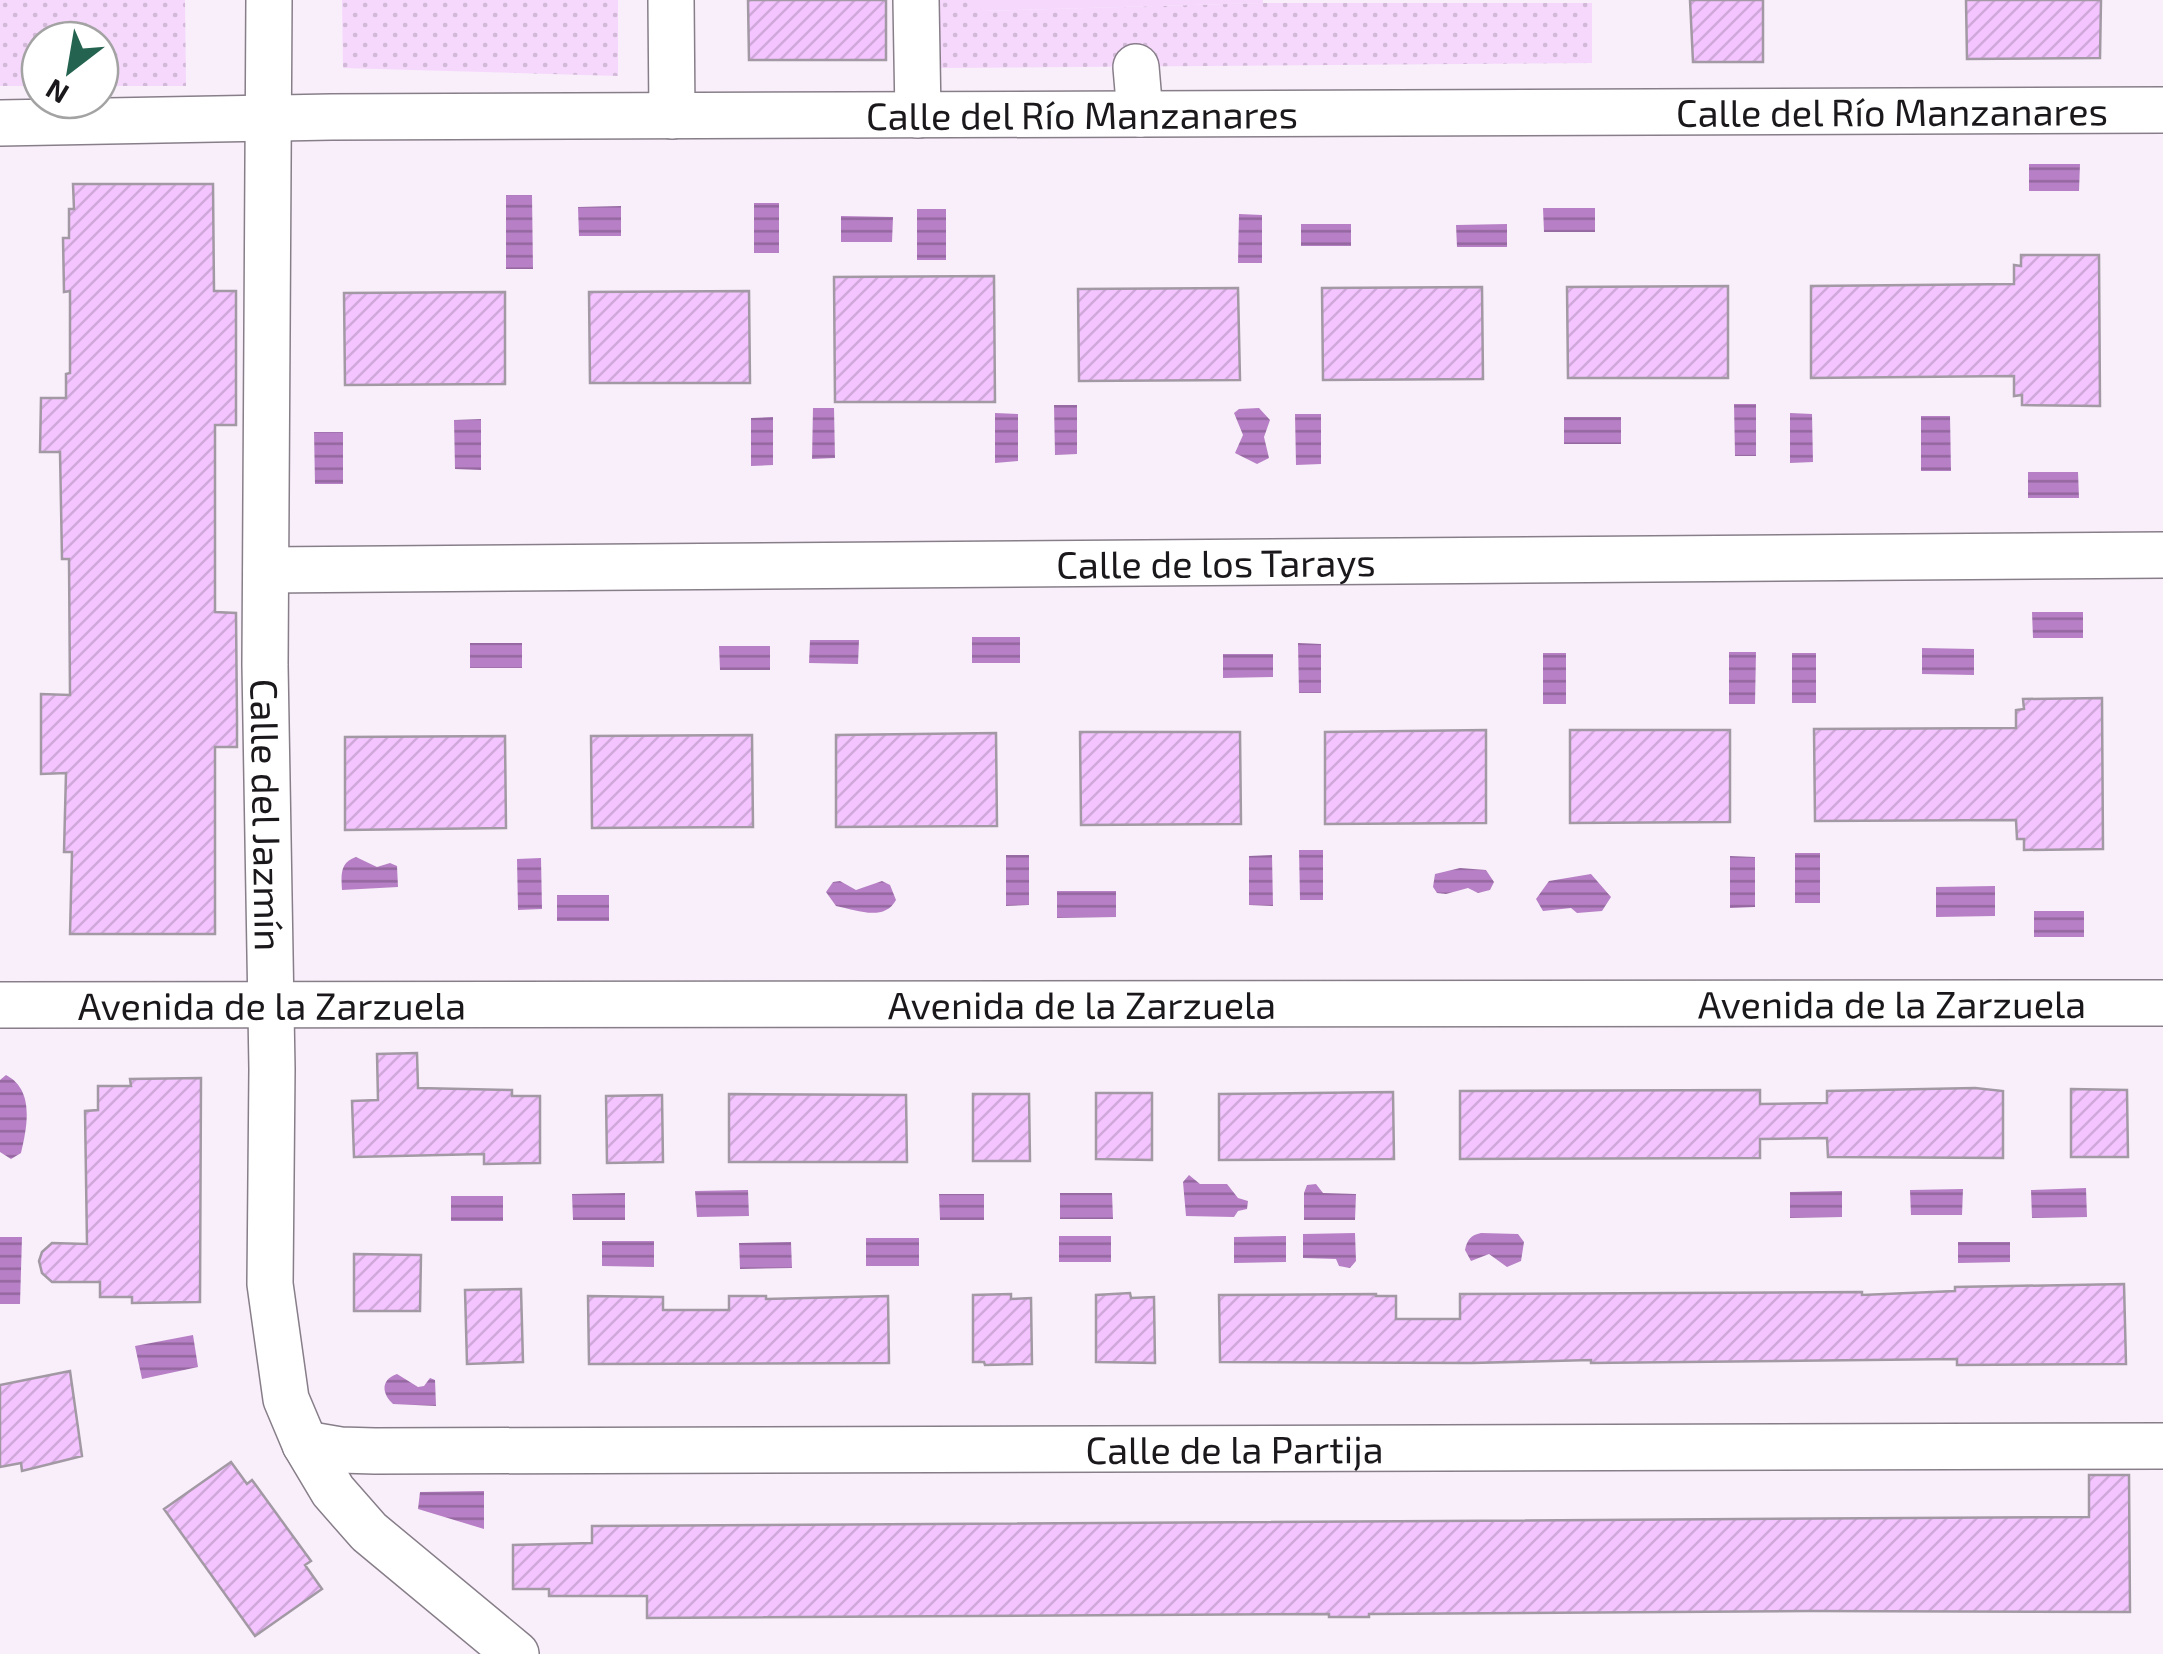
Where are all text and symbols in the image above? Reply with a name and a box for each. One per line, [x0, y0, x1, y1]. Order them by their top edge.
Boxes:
north arrow [20, 20, 120, 120]
text: N [39, 73, 74, 112]
street label: Calle del Río Manzanares [1676, 87, 2108, 135]
street label: Calle del Río Manzanares [866, 90, 1298, 138]
street label: Calle de los Tarays [1056, 538, 1376, 587]
street label: Calle del Jazmín [242, 678, 293, 951]
street label: Avenida de la Zarzuela [1698, 980, 2086, 1026]
street label: Avenida de la Zarzuela [888, 981, 1276, 1027]
street label: Avenida de la Zarzuela [78, 982, 466, 1028]
street label: Calle de la Partija [1085, 1425, 1384, 1472]

